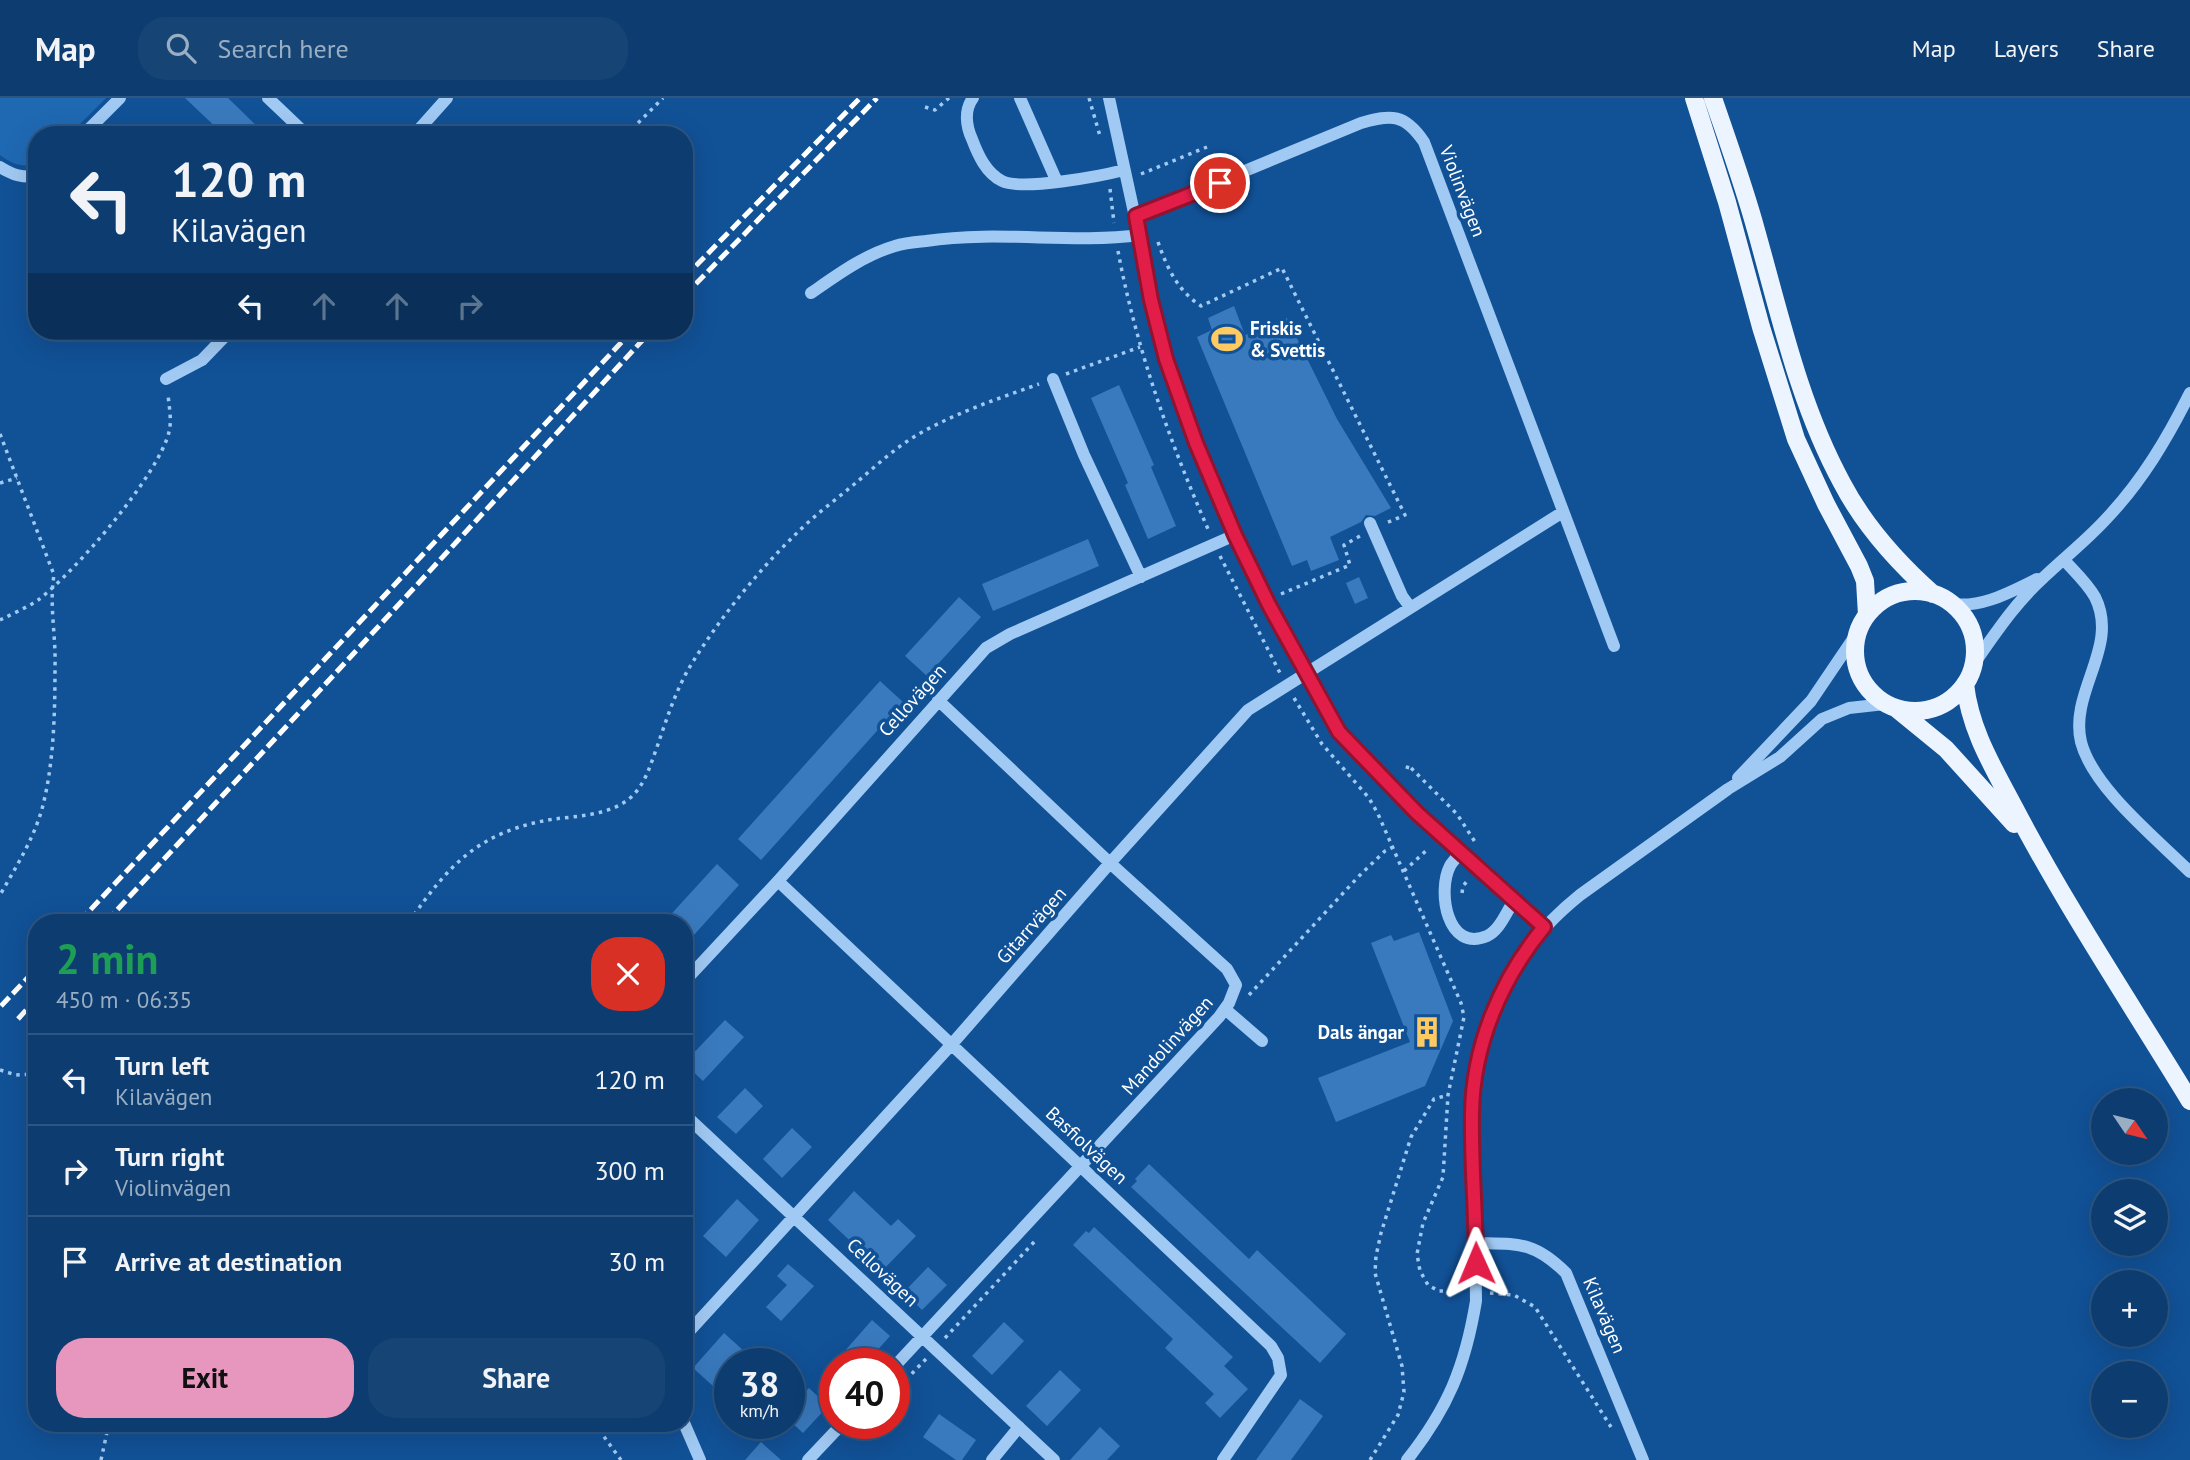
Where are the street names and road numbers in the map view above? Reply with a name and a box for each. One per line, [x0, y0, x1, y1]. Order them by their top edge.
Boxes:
street label: Violinvägen [1434, 141, 1491, 240]
street label: Cellovägen [873, 659, 951, 741]
street label: Gitarrvägen [991, 882, 1071, 968]
street label: Mandolinvägen [1116, 990, 1218, 1100]
street label: Basfiolvägen [1041, 1101, 1133, 1189]
street label: Cellovägen [842, 1233, 924, 1311]
street label: Kilavägen [1578, 1273, 1632, 1357]

